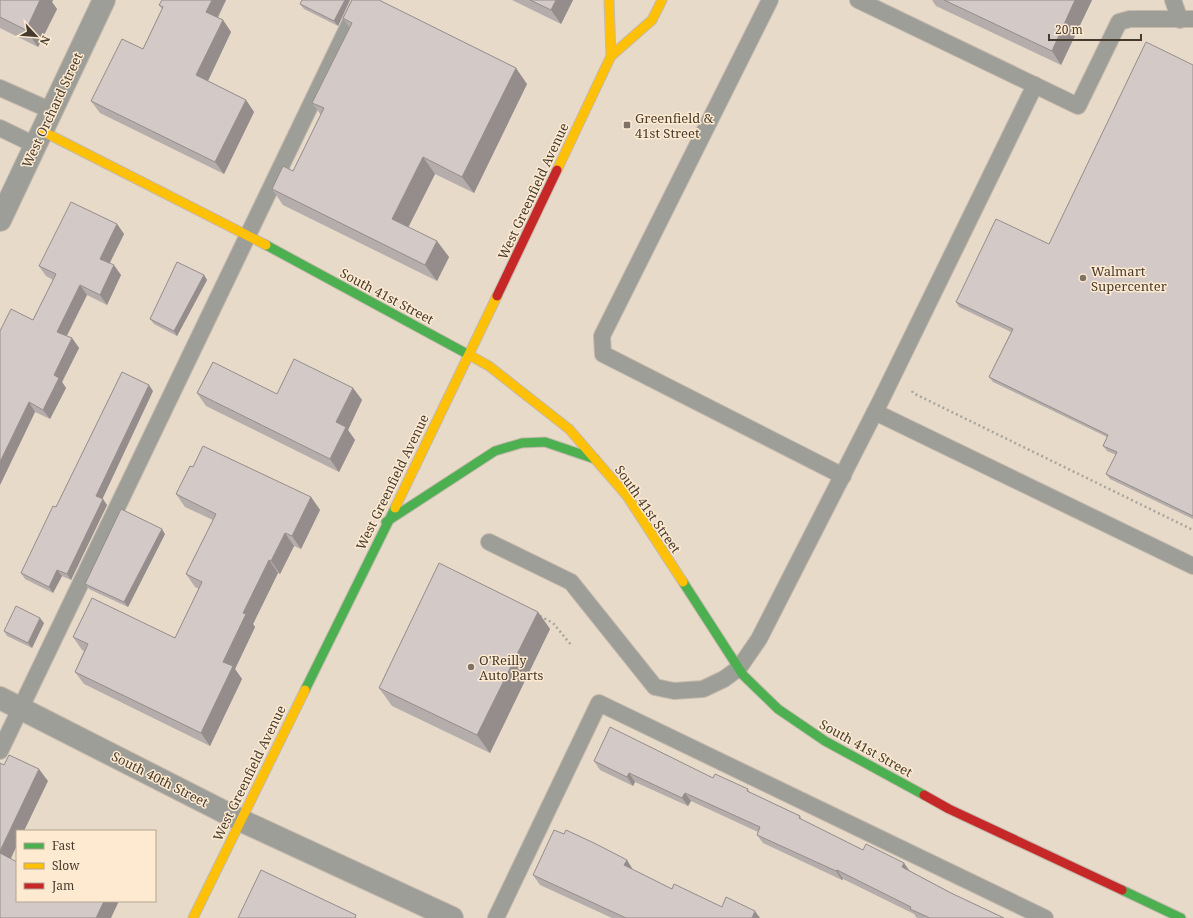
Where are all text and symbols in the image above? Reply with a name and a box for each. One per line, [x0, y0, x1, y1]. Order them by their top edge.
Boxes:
north arrow [16, 16, 56, 56]
scale bar [1049, 16, 1141, 42]
text: 20 m [1055, 21, 1083, 38]
text: N [37, 33, 54, 48]
street label: West Orchard Street [17, 49, 87, 170]
place label: Greenfield & 41st Street [635, 109, 714, 142]
street label: West Greenfield Avenue [493, 120, 573, 262]
marker: Greenfield & 41st Street [622, 120, 632, 130]
place label: Walmart Supercenter [1091, 262, 1167, 295]
street label: South 41st Street [337, 264, 437, 328]
marker: Walmart Supercenter [1078, 273, 1088, 283]
street label: West Greenfield Avenue [351, 411, 433, 553]
street label: South 41st Street [611, 461, 685, 557]
place label: O'Reilly Auto Parts [479, 651, 543, 684]
marker: O'Reilly Auto Parts [466, 662, 476, 672]
street label: West Greenfield Avenue [208, 702, 290, 844]
street label: South 41st Street [816, 715, 916, 781]
street label: South 40th Street [109, 747, 212, 811]
legend [16, 830, 156, 902]
text: Fast [52, 837, 75, 854]
text: Slow [52, 857, 80, 874]
text: Jam [51, 877, 74, 894]

